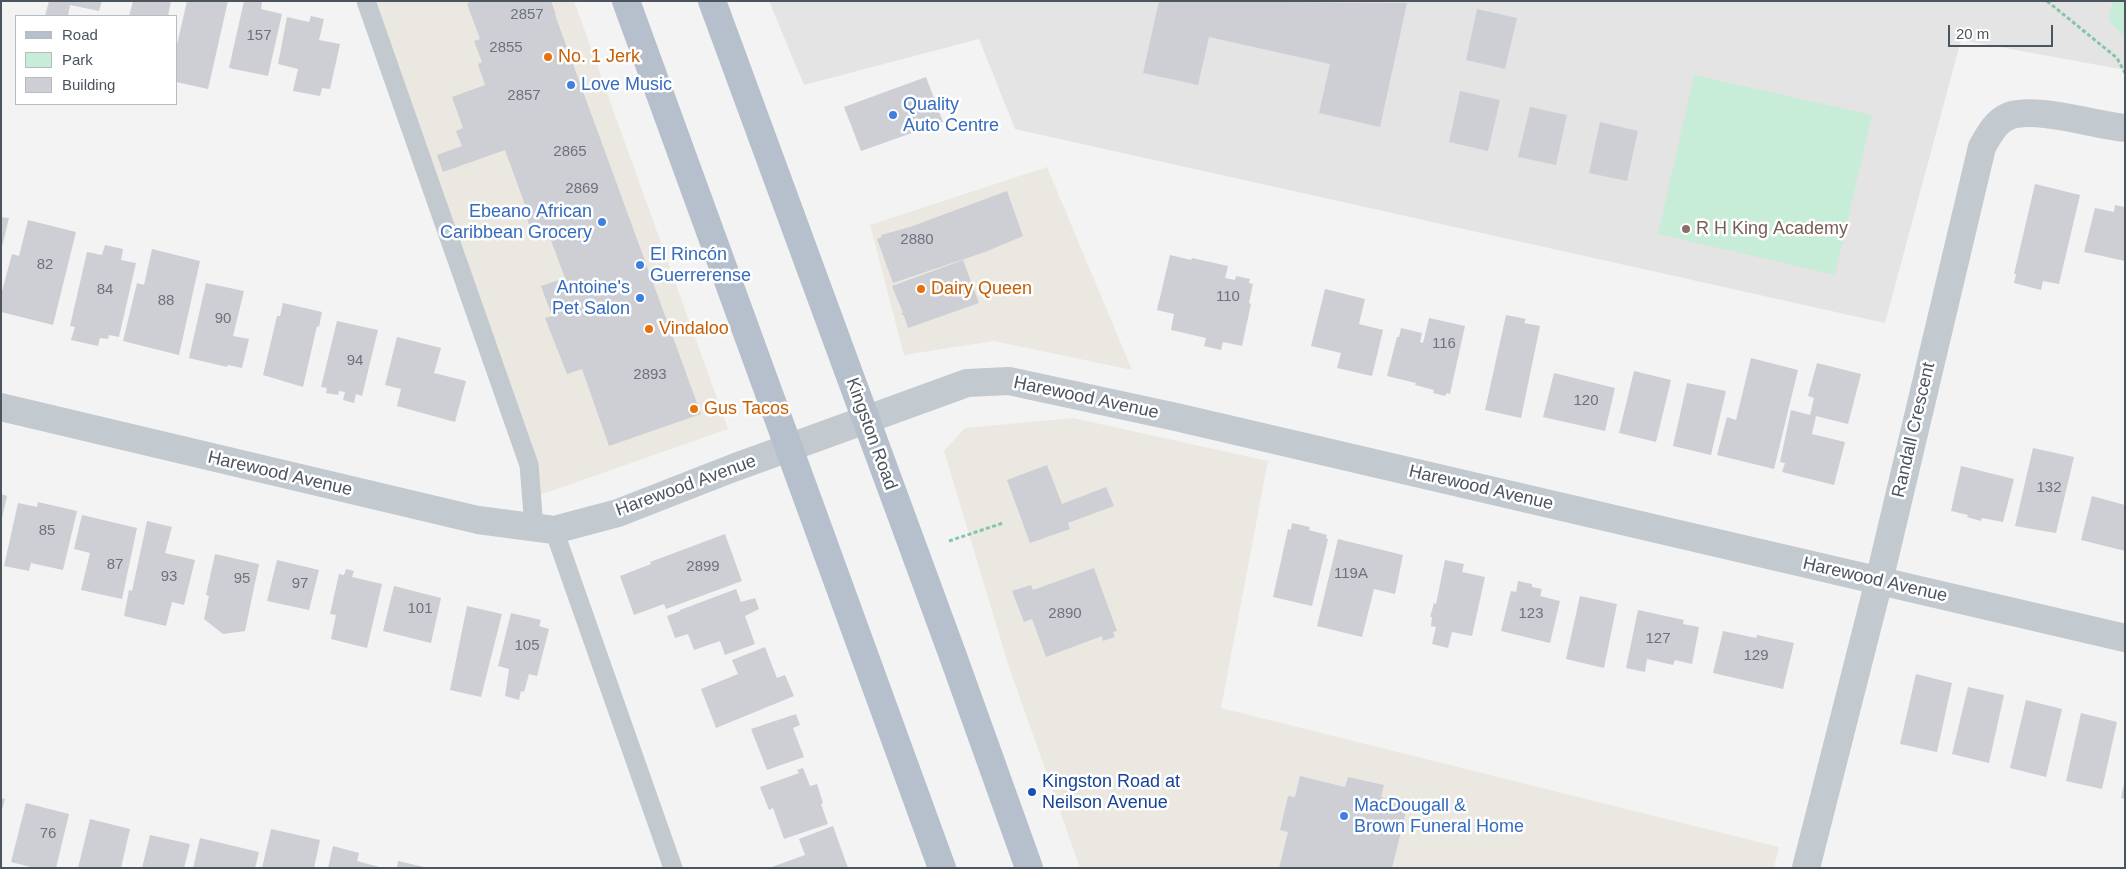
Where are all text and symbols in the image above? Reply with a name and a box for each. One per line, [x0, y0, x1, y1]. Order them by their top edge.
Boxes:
house number: 2857 [510, 6, 544, 24]
legend [15, 15, 178, 105]
scale bar [1951, 15, 2056, 47]
text: 20 m [1956, 25, 1989, 42]
text: Road [62, 26, 98, 43]
house number: 157 [246, 27, 272, 45]
house number: 2855 [489, 39, 523, 57]
place label: No. 1 Jerk [558, 46, 640, 68]
text: Park [62, 51, 93, 68]
marker: No. 1 Jerk [542, 51, 554, 63]
place label: Love Music [581, 74, 672, 96]
text: Building [62, 76, 115, 93]
marker: Love Music [565, 79, 577, 91]
house number: 2857 [507, 87, 541, 105]
place label: Quality Auto Centre [903, 94, 999, 136]
marker: Quality Auto Centre [887, 109, 899, 121]
house number: 2865 [553, 143, 587, 161]
house number: 2869 [565, 180, 599, 198]
place label: Ebeano African Caribbean Grocery [440, 201, 592, 243]
marker: Ebeano African Caribbean Grocery [596, 216, 608, 228]
place label: R H King Academy [1696, 218, 1848, 240]
marker: R H King Academy [1680, 223, 1692, 235]
house number: 2880 [900, 231, 934, 249]
place label: El Rincón Guerrerense [650, 244, 751, 286]
house number: 82 [37, 256, 53, 274]
marker: El Rincón Guerrerense [634, 259, 646, 271]
place label: Antoine's Pet Salon [552, 277, 630, 320]
place label: Dairy Queen [931, 278, 1032, 300]
house number: 84 [97, 281, 113, 299]
marker: Dairy Queen [915, 283, 927, 295]
house number: 110 [1216, 288, 1240, 306]
house number: 88 [158, 292, 174, 310]
marker: Antoine's Pet Salon [634, 292, 646, 304]
house number: 90 [215, 310, 231, 328]
place label: Vindaloo [659, 318, 729, 340]
marker: Vindaloo [643, 323, 655, 335]
house number: 116 [1432, 335, 1456, 353]
house number: 94 [347, 352, 363, 370]
street label: Randall Crescent [1888, 360, 1940, 500]
house number: 2893 [633, 366, 667, 384]
street label: Harewood Avenue [1011, 372, 1161, 424]
street label: Kingston Road [841, 375, 901, 493]
house number: 120 [1573, 392, 1599, 410]
place label: Gus Tacos [704, 398, 789, 420]
marker: Gus Tacos [688, 403, 700, 415]
street label: Harewood Avenue [206, 447, 354, 501]
street label: Harewood Avenue [613, 451, 759, 521]
street label: Harewood Avenue [1407, 461, 1555, 515]
house number: 132 [2036, 479, 2062, 497]
house number: 85 [39, 522, 55, 540]
street label: Harewood Avenue [1801, 553, 1949, 607]
house number: 87 [107, 556, 123, 574]
house number: 2899 [686, 558, 720, 576]
house number: 119A [1334, 565, 1368, 583]
house number: 93 [161, 568, 177, 586]
house number: 95 [234, 570, 250, 588]
house number: 97 [292, 575, 308, 593]
house number: 101 [407, 600, 433, 618]
house number: 2890 [1048, 605, 1082, 623]
house number: 123 [1518, 605, 1544, 623]
house number: 127 [1645, 630, 1671, 648]
house number: 105 [514, 637, 540, 655]
house number: 129 [1743, 647, 1769, 665]
place label: Kingston Road at Neilson Avenue [1042, 771, 1180, 814]
marker: Kingston Road at Neilson Avenue [1026, 786, 1038, 798]
place label: MacDougall & Brown Funeral Home [1354, 795, 1524, 838]
marker: MacDougall & Brown Funeral Home [1338, 810, 1350, 822]
house number: 76 [40, 825, 56, 843]

